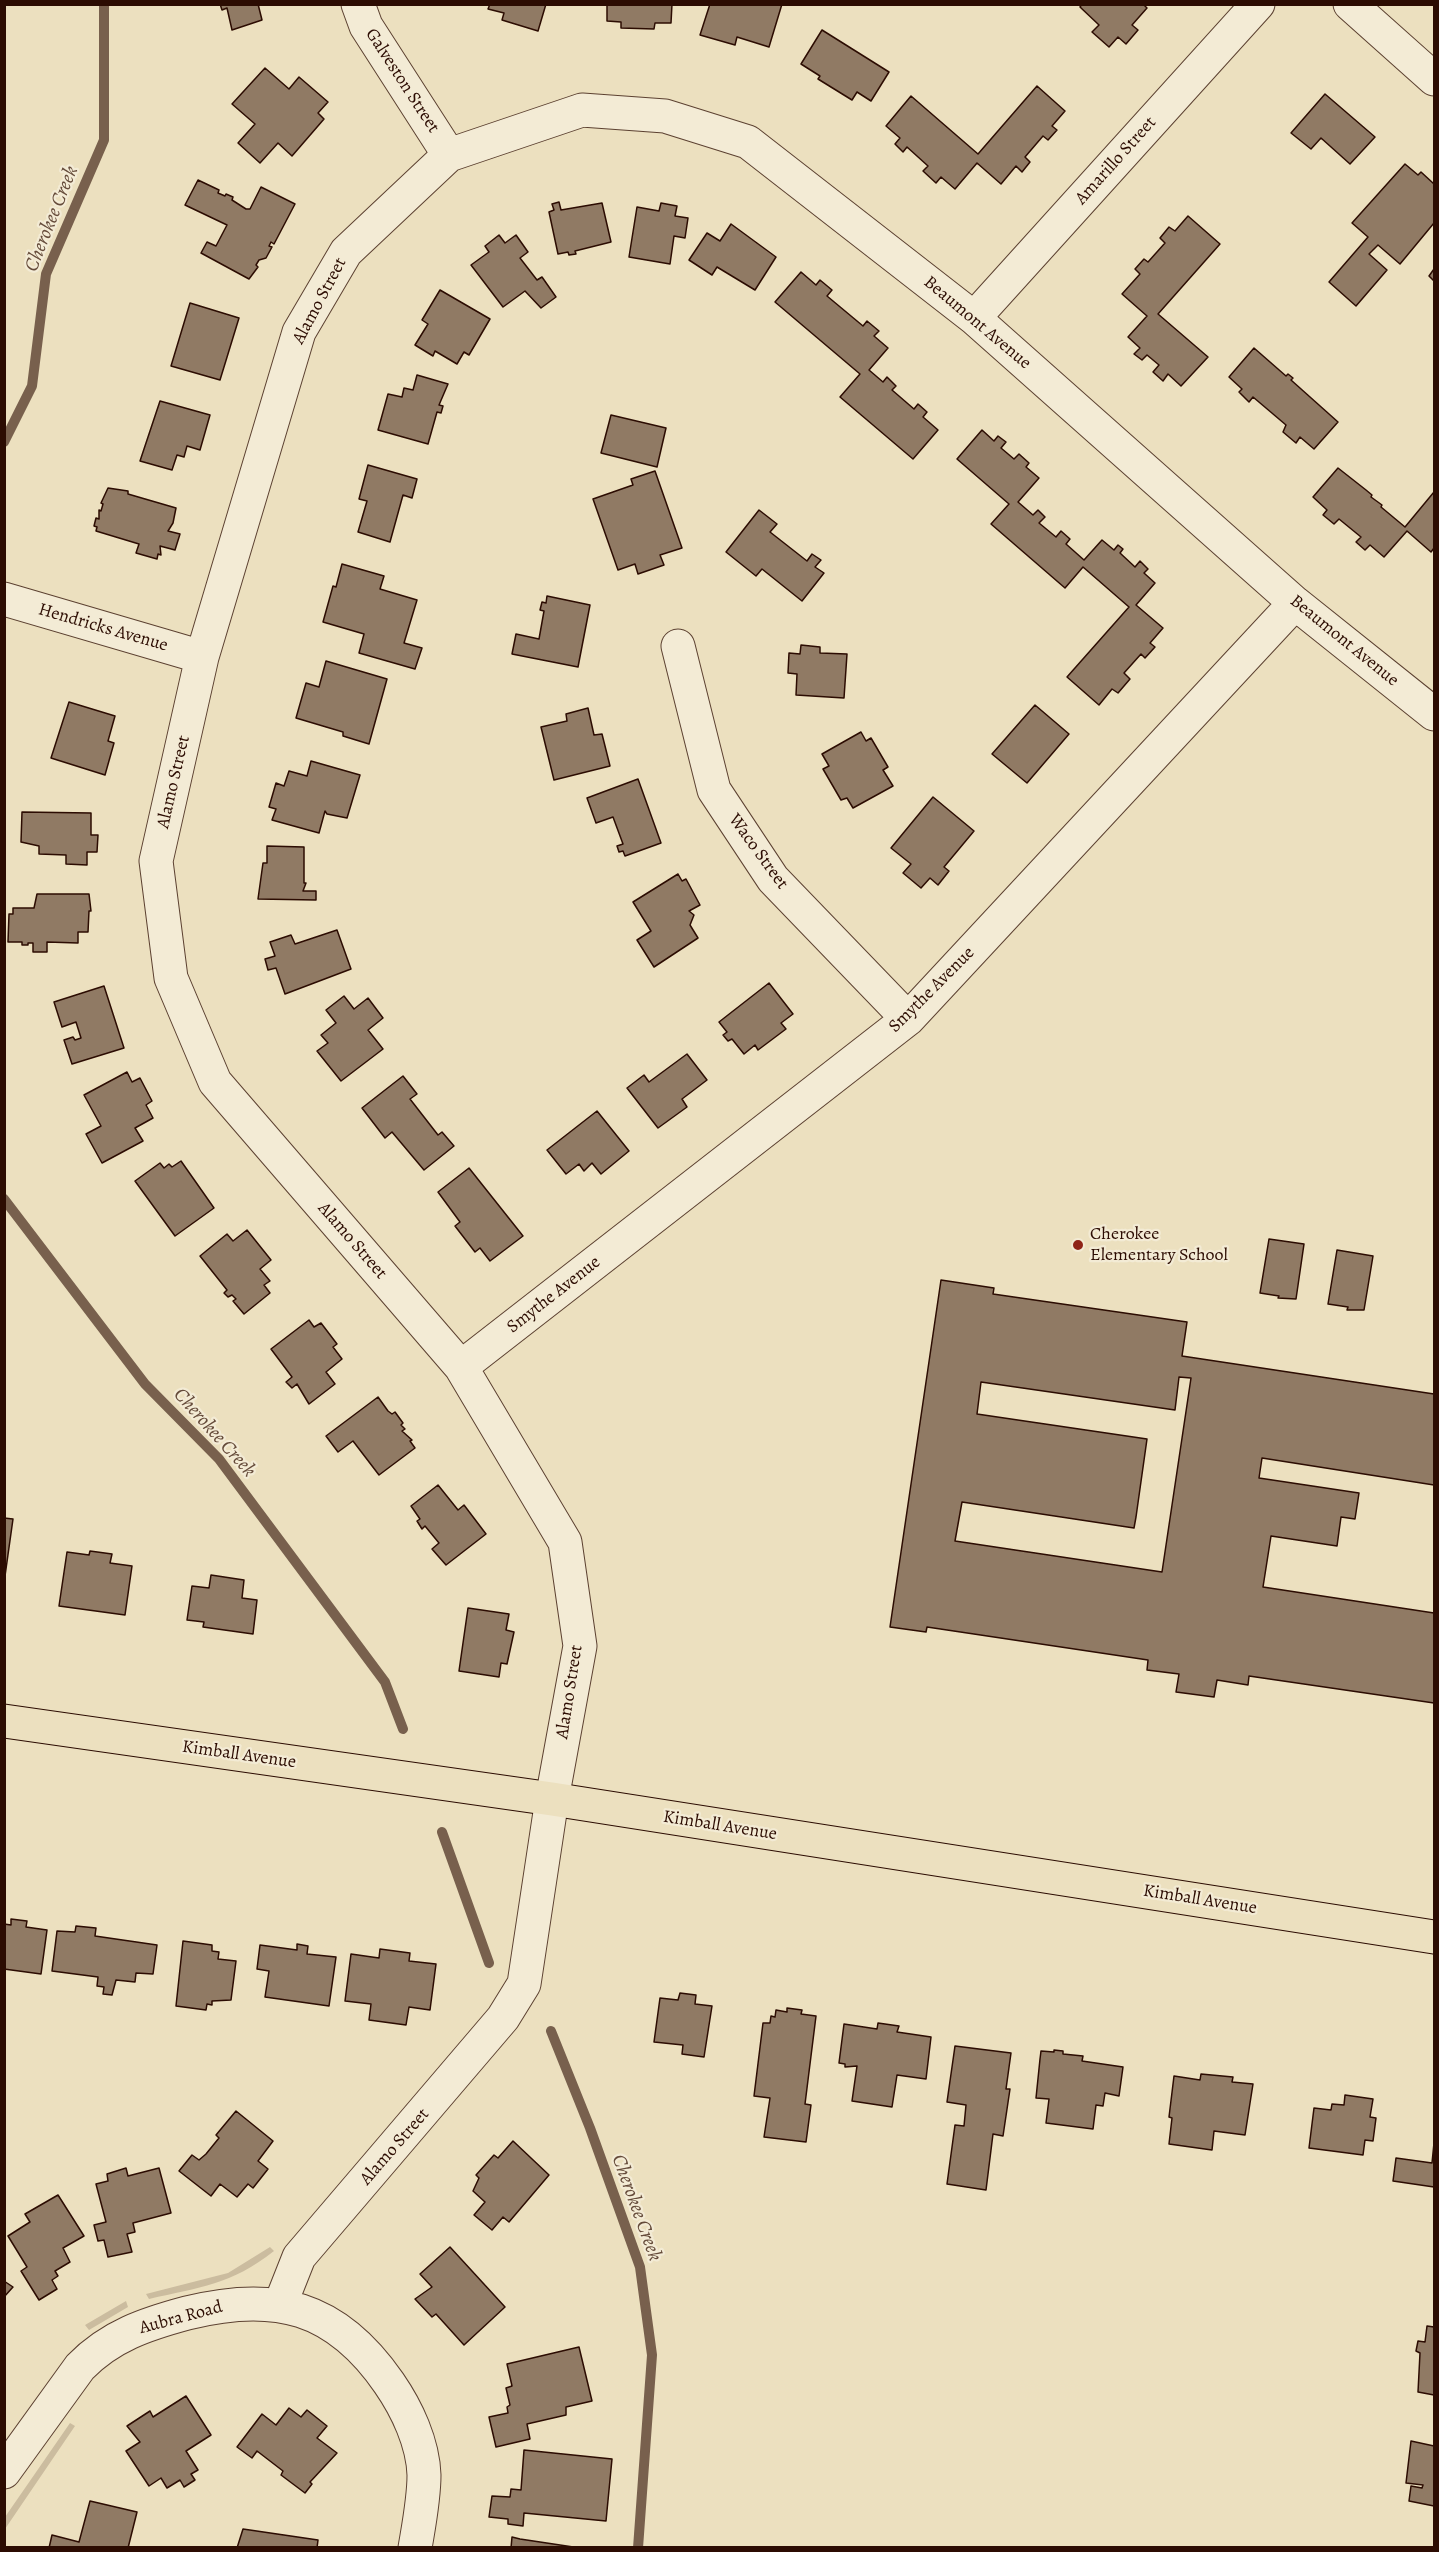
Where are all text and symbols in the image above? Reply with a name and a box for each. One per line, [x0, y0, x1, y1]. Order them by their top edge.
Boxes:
street label: Galveston Street [360, 25, 444, 137]
street label: Amarillo Street [1071, 113, 1161, 209]
water label: Cherokee Creek [20, 163, 84, 275]
street label: Alamo Street [288, 254, 352, 348]
street label: Beaumont Avenue [919, 272, 1035, 374]
street label: Beaumont Avenue [1285, 591, 1403, 691]
street label: Hendricks Avenue [36, 599, 170, 657]
street label: Alamo Street [153, 733, 195, 831]
street label: Waco Street [723, 810, 793, 894]
street label: Smythe Avenue [884, 942, 980, 1038]
street label: Alamo Street [313, 1198, 391, 1284]
place label: Cherokee Elementary School [1090, 1224, 1228, 1266]
marker: Cherokee Elementary School [1071, 1238, 1085, 1252]
street label: Smythe Avenue [503, 1252, 605, 1338]
water label: Cherokee Creek [168, 1383, 260, 1483]
street label: Alamo Street [552, 1644, 588, 1740]
street label: Kimball Avenue [181, 1736, 297, 1774]
street label: Kimball Avenue [662, 1806, 778, 1846]
street label: Kimball Avenue [1142, 1880, 1258, 1920]
street label: Alamo Street [356, 2104, 434, 2190]
water label: Cherokee Creek [606, 2151, 666, 2265]
street label: Aubra Road [137, 2297, 225, 2339]

